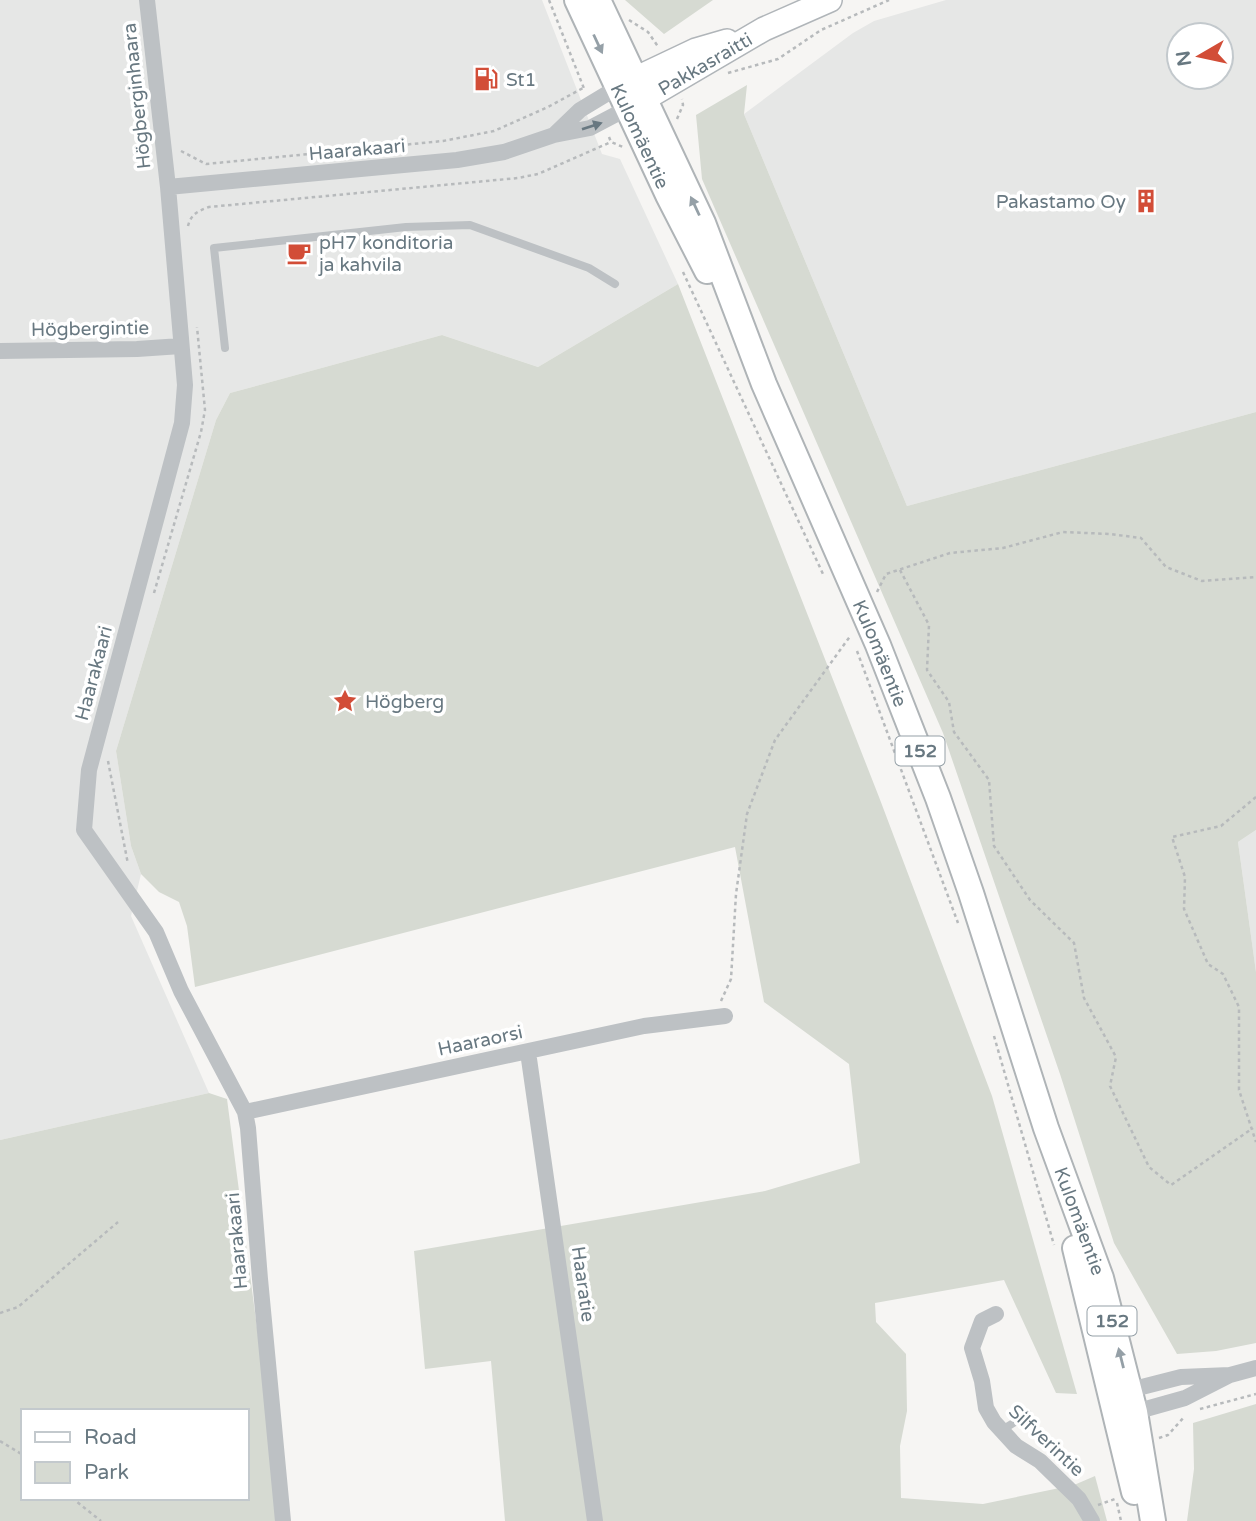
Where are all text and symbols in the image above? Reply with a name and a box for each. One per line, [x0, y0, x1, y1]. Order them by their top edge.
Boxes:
north arrow [1165, 21, 1235, 91]
street label: Högberginhaara [118, 22, 156, 170]
street label: Pakkasraitti [654, 28, 756, 100]
one-way arrow [592, 34, 604, 54]
text: N [1172, 49, 1196, 68]
fuel station icon: St1 [472, 65, 500, 93]
place label: St1 [506, 69, 536, 91]
street label: Kulomäentie [606, 80, 674, 192]
one-way arrow [582, 120, 603, 131]
street label: Haarakaari [308, 135, 406, 165]
building icon: Pakastamo Oy [1132, 187, 1160, 215]
place label: Pakastamo Oy [996, 191, 1126, 213]
one-way arrow [689, 196, 701, 216]
place label: pH7 konditoria ja kahvila [318, 232, 453, 276]
cafe icon: pH7 konditoria ja kahvila [285, 239, 313, 267]
street label: Högbergintie [31, 317, 149, 341]
street label: Kulomäentie [848, 597, 911, 710]
street label: Haarakaari [71, 623, 117, 723]
place icon: Högberg [331, 687, 359, 715]
place label: Högberg [365, 691, 444, 713]
road number: 152 [895, 736, 944, 766]
street label: Haaraorsi [436, 1021, 525, 1061]
street label: Kulomäentie [1049, 1164, 1109, 1278]
street label: Haarakaari [222, 1192, 252, 1290]
street label: Haaratie [567, 1245, 599, 1323]
road number: 152 [1088, 1306, 1136, 1336]
one-way arrow [1115, 1347, 1126, 1369]
street label: Silfverintie [1004, 1400, 1089, 1481]
legend [21, 1409, 248, 1500]
text: Road [84, 1425, 137, 1450]
text: Park [84, 1460, 129, 1485]

